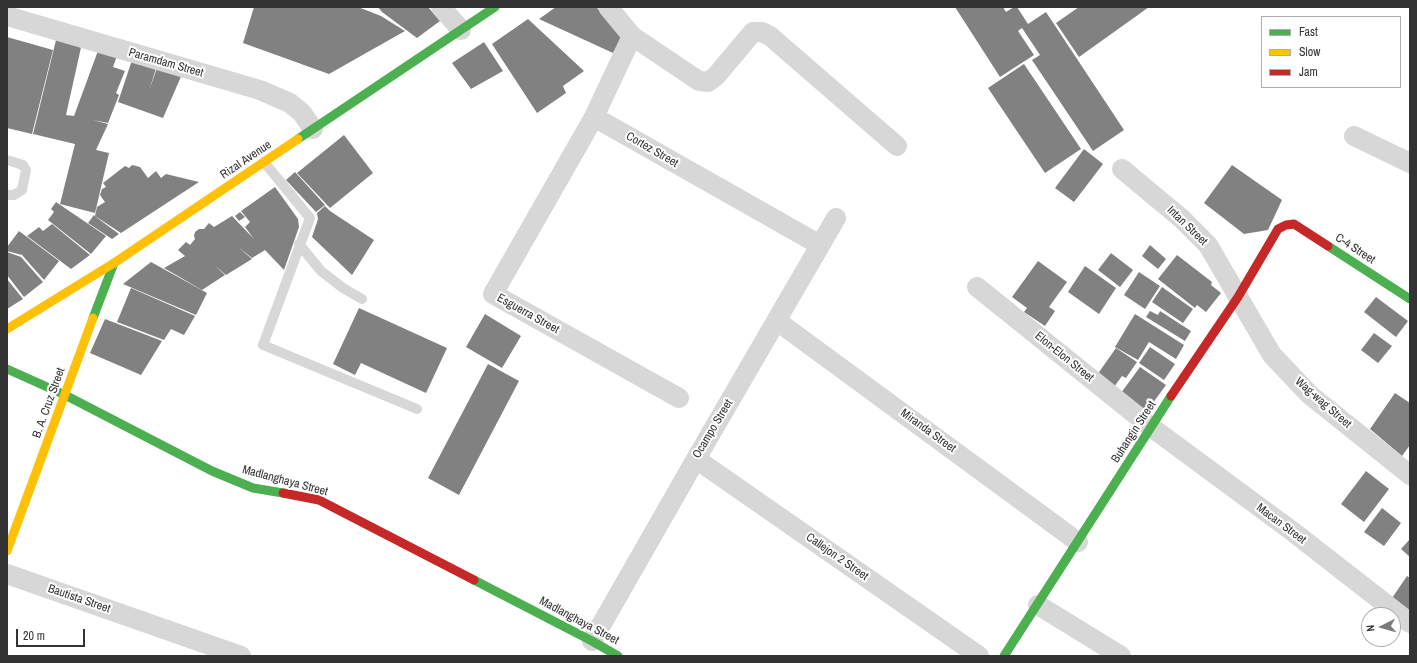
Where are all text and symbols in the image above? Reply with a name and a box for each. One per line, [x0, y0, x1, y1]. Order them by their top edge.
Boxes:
legend [1261, 16, 1401, 88]
text: Fast [1299, 24, 1318, 40]
text: Slow [1299, 44, 1320, 60]
street label: Paramdam Street [127, 45, 205, 81]
text: Jam [1299, 64, 1318, 80]
street label: Cortez Street [623, 129, 681, 171]
street label: Rizal Avenue [218, 138, 274, 182]
street label: Intan Street [1164, 203, 1210, 249]
street label: C-4 Street [1332, 231, 1378, 267]
street label: Esguerra Street [494, 291, 562, 337]
street label: Elon-Elon Street [1032, 329, 1096, 385]
street label: B. A. Cruz Street [30, 366, 68, 440]
street label: Wag-wag Street [1292, 375, 1354, 431]
street label: Ocampo Street [690, 397, 736, 461]
street label: Buhangin Street [1109, 398, 1159, 466]
street label: Miranda Street [897, 406, 959, 456]
street label: Madlanghaya Street [241, 463, 329, 499]
street label: Macan Street [1253, 501, 1309, 547]
street label: Callejon 2 Street [803, 530, 871, 584]
street label: Bautista Street [46, 582, 112, 616]
street label: Madlanghaya Street [537, 594, 621, 648]
north arrow [1361, 607, 1401, 647]
scale bar [18, 621, 87, 647]
text: N [1363, 624, 1377, 632]
text: 20 m [23, 628, 45, 644]

